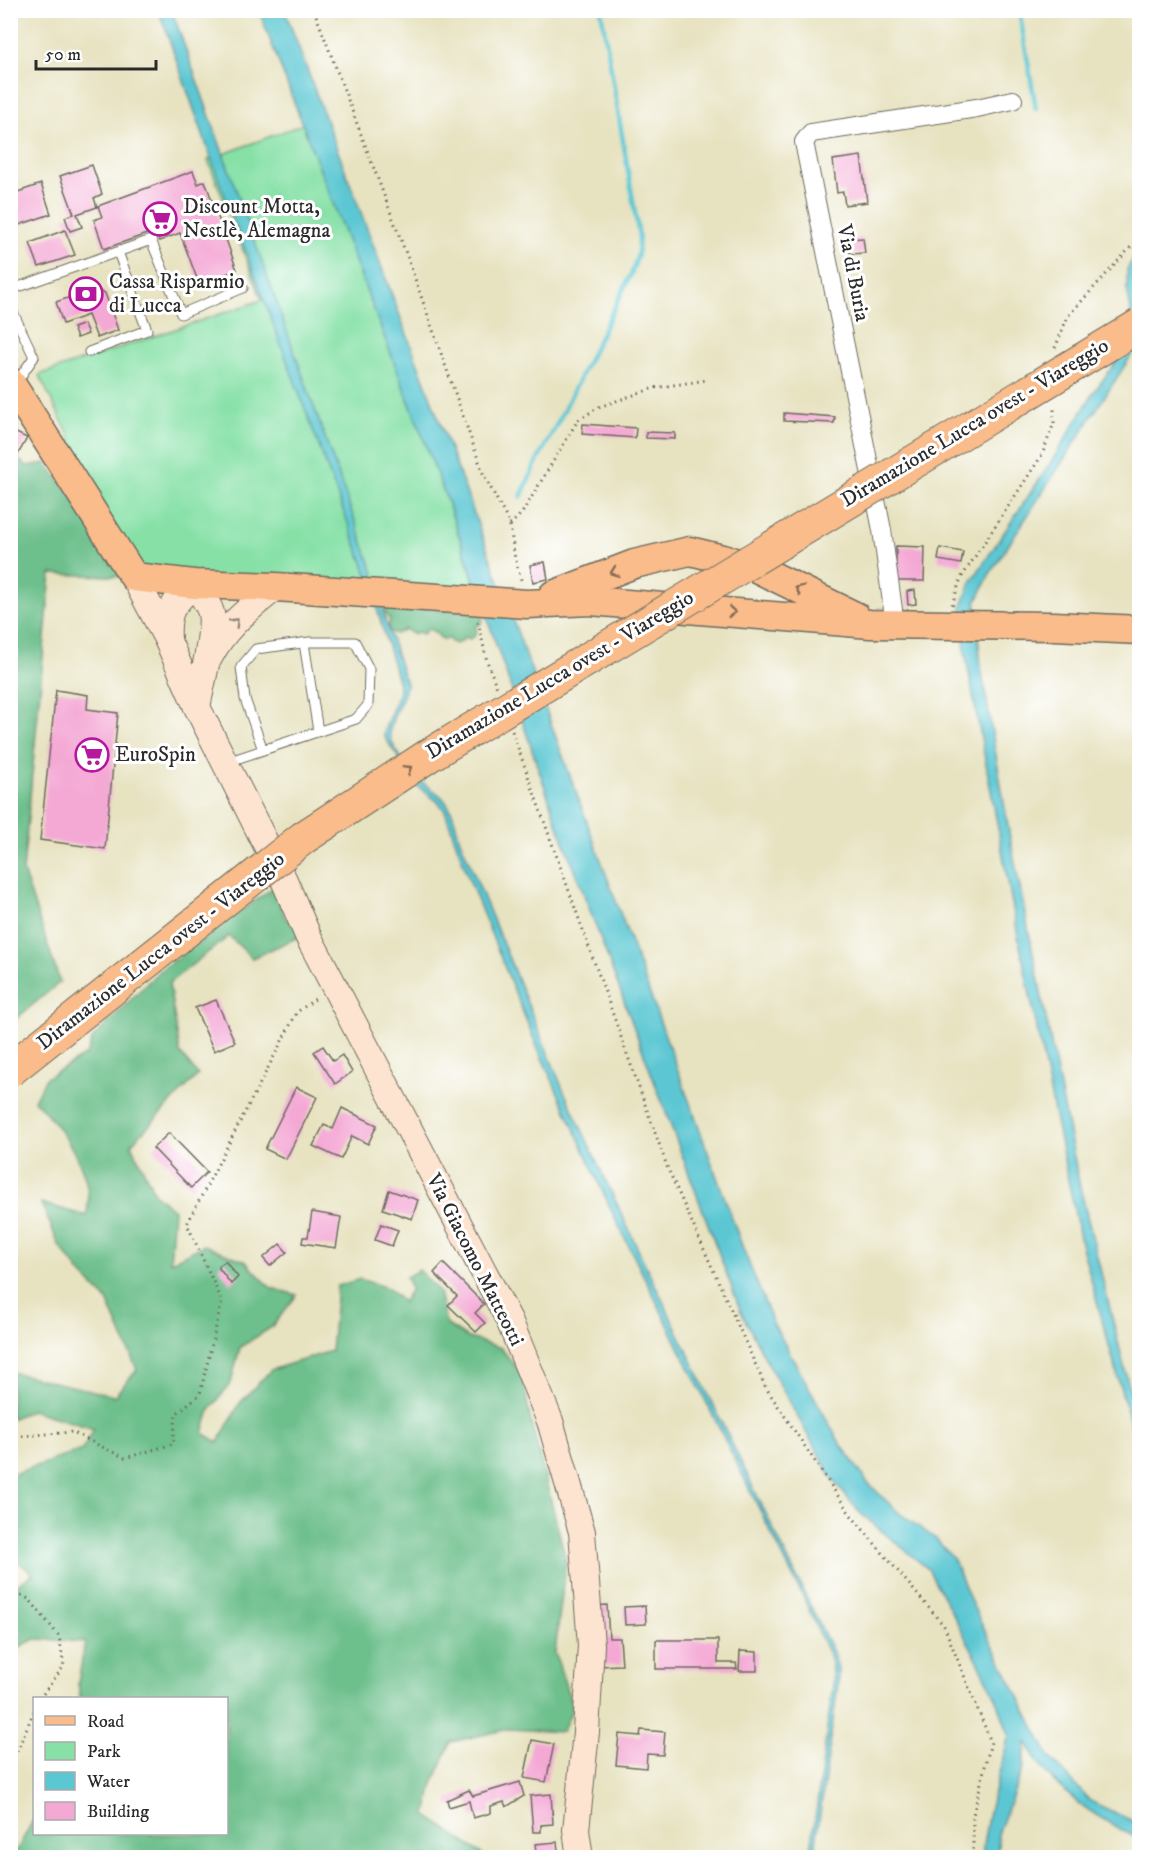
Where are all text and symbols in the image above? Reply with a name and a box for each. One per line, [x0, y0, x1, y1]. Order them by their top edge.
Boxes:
scale bar [36, 33, 156, 71]
text: 50 m [45, 44, 81, 66]
place label: Discount Motta, Nestlè, Alemagna [183, 194, 331, 244]
supermarket icon: Discount Motta, Nestlè, Alemagna [142, 201, 178, 237]
street label: Via di Buria [831, 221, 875, 324]
place label: Cassa Risparmio di Lucca [109, 269, 244, 319]
bank icon: Cassa Risparmio di Lucca [68, 276, 104, 312]
street label: Diramazione Lucca ovest - Viareggio [837, 333, 1113, 513]
one-way arrow [609, 564, 620, 577]
one-way arrow [794, 584, 805, 596]
street label: Diramazione Lucca ovest - Viareggio [422, 585, 698, 765]
one-way arrow [728, 606, 737, 619]
one-way arrow [228, 618, 239, 628]
supermarket icon: EuroSpin [74, 737, 110, 773]
place label: EuroSpin [115, 742, 196, 768]
one-way arrow [402, 764, 412, 776]
street label: Diramazione Lucca ovest - Viareggio [32, 846, 290, 1056]
street label: Via Giacomo Matteotti [420, 1169, 530, 1351]
legend [33, 1697, 228, 1835]
text: Road [87, 1711, 124, 1733]
text: Park [87, 1741, 121, 1763]
text: Water [86, 1771, 130, 1793]
text: Building [87, 1801, 149, 1823]

